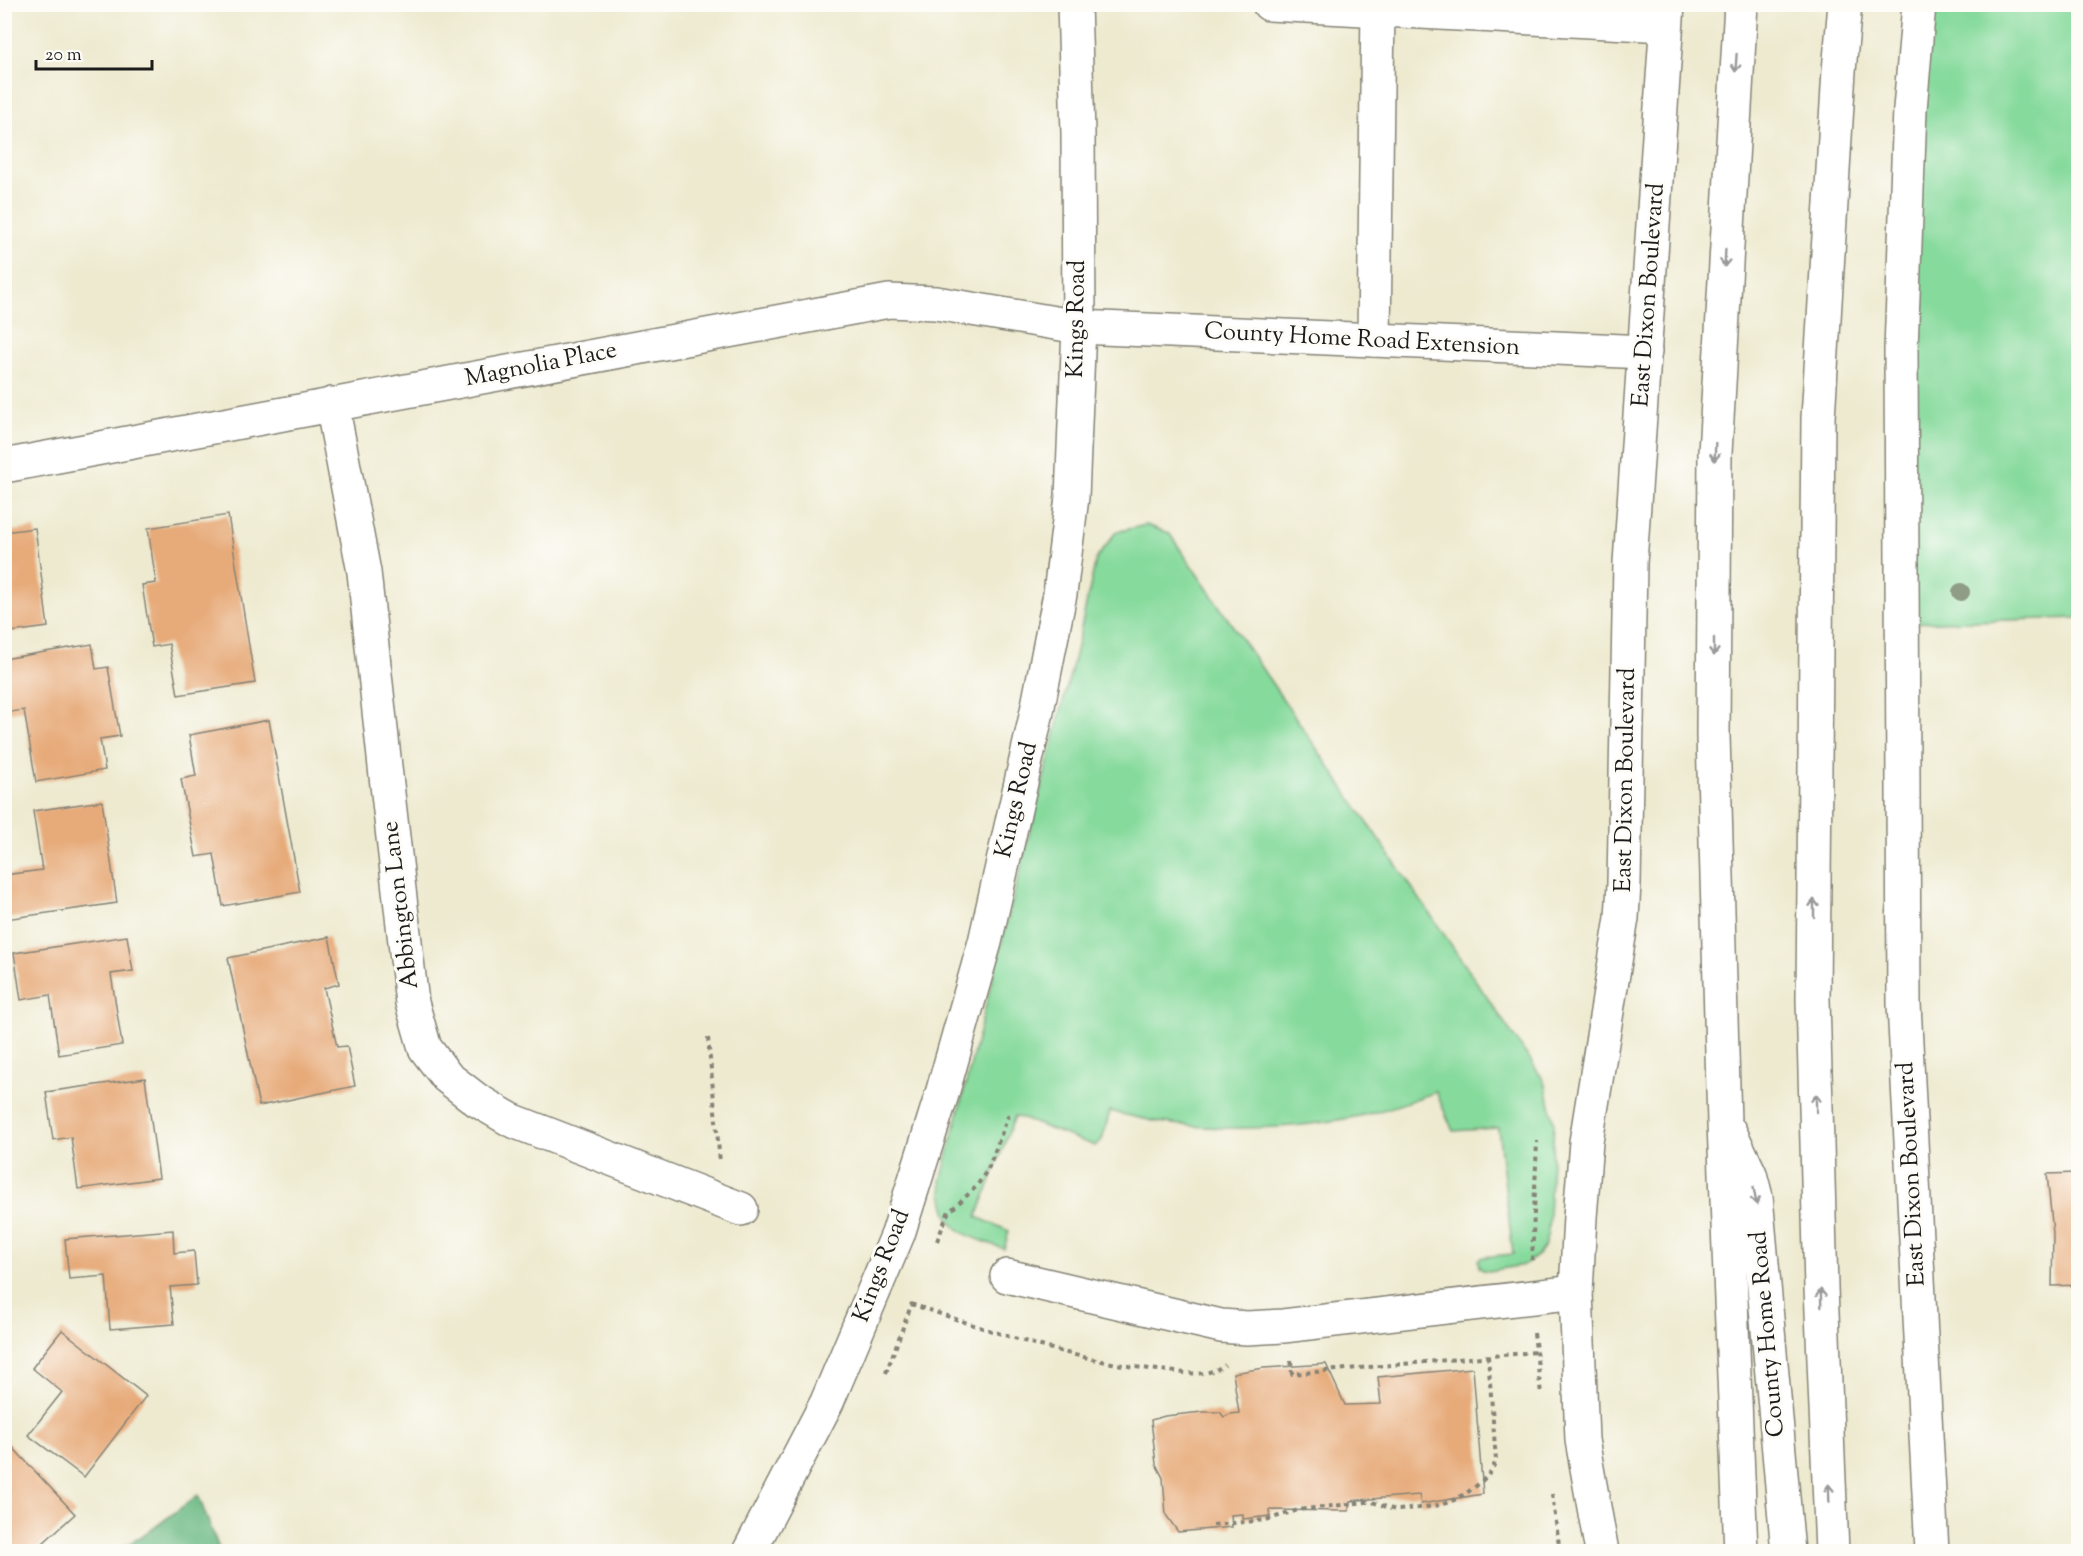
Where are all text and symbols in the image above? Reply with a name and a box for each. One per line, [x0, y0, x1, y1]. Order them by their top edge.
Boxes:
scale bar [36, 33, 152, 71]
text: 20 m [45, 43, 82, 69]
one-way arrow [1730, 52, 1741, 72]
street label: East Dixon Boulevard [1624, 181, 1674, 408]
one-way arrow [1720, 247, 1731, 267]
street label: Kings Road [1059, 259, 1095, 378]
street label: County Home Road Extension [1203, 315, 1521, 365]
street label: Magnolia Place [462, 334, 620, 396]
one-way arrow [1709, 442, 1721, 462]
one-way arrow [1708, 637, 1719, 657]
street label: East Dixon Boulevard [1607, 667, 1645, 893]
street label: Kings Road [987, 738, 1047, 861]
street label: Abbington Lane [374, 819, 428, 991]
one-way arrow [1808, 899, 1820, 919]
street label: East Dixon Boulevard [1889, 1060, 1935, 1287]
one-way arrow [1810, 1094, 1822, 1114]
one-way arrow [1750, 1185, 1761, 1205]
street label: Kings Road [845, 1204, 919, 1327]
street label: County Home Road [1742, 1229, 1794, 1438]
one-way arrow [1815, 1289, 1827, 1309]
one-way arrow [1824, 1484, 1835, 1504]

